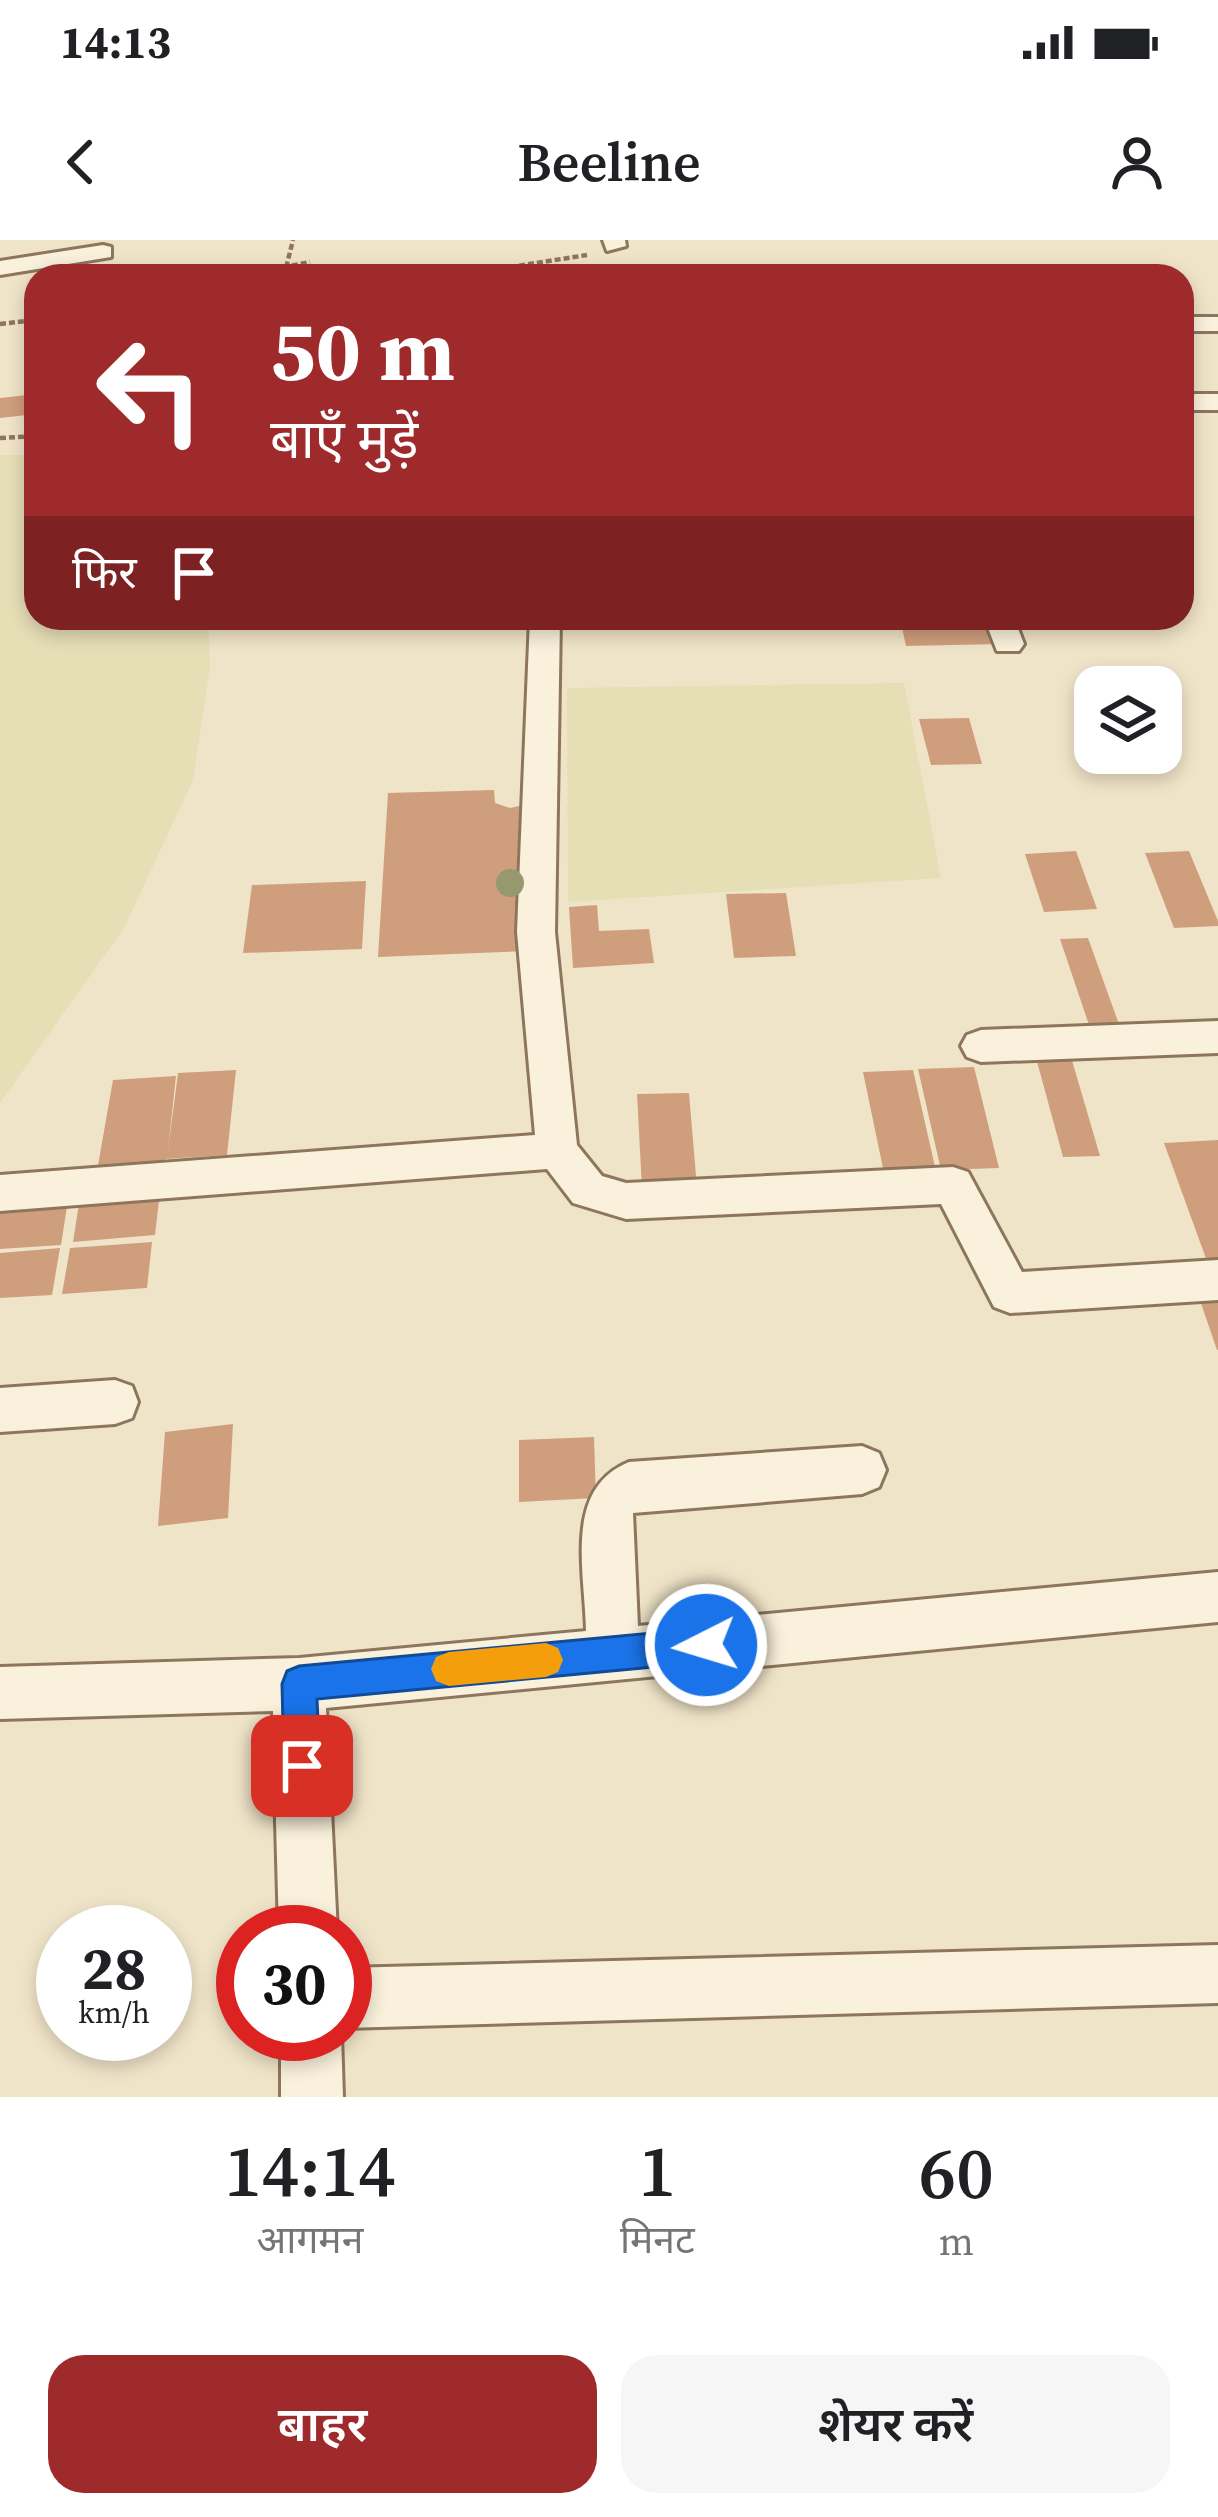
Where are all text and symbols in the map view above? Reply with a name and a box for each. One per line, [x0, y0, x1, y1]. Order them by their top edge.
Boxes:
text: 14:13 [60, 11, 171, 73]
text: Beeline [517, 125, 701, 199]
icon: back [48, 129, 114, 195]
icon: person [1104, 129, 1170, 195]
text: 50 m [270, 293, 455, 408]
icon: left [72, 312, 228, 468]
text: बाएँ मुड़ें [270, 402, 418, 476]
icon: arrive [161, 540, 227, 606]
text: फिर [72, 541, 137, 603]
map controls [1074, 666, 1182, 774]
button: layers [1074, 666, 1182, 774]
position arrow [643, 1582, 769, 1708]
pin [251, 1715, 353, 1817]
icon: arrive [269, 1733, 335, 1799]
speed limit sign: 30 [216, 1905, 372, 2061]
text: 28 [81, 1927, 147, 2009]
text: km/h [78, 1992, 150, 2033]
text: 14:14 [224, 2121, 396, 2220]
text: 1 [639, 2121, 676, 2220]
text: 60 [919, 2123, 994, 2222]
text: आगमन [257, 2213, 363, 2266]
text: मिनट [620, 2213, 695, 2266]
text: m [939, 2215, 974, 2268]
button: बाहर [48, 2355, 597, 2493]
button: शेयर करें [621, 2355, 1170, 2493]

